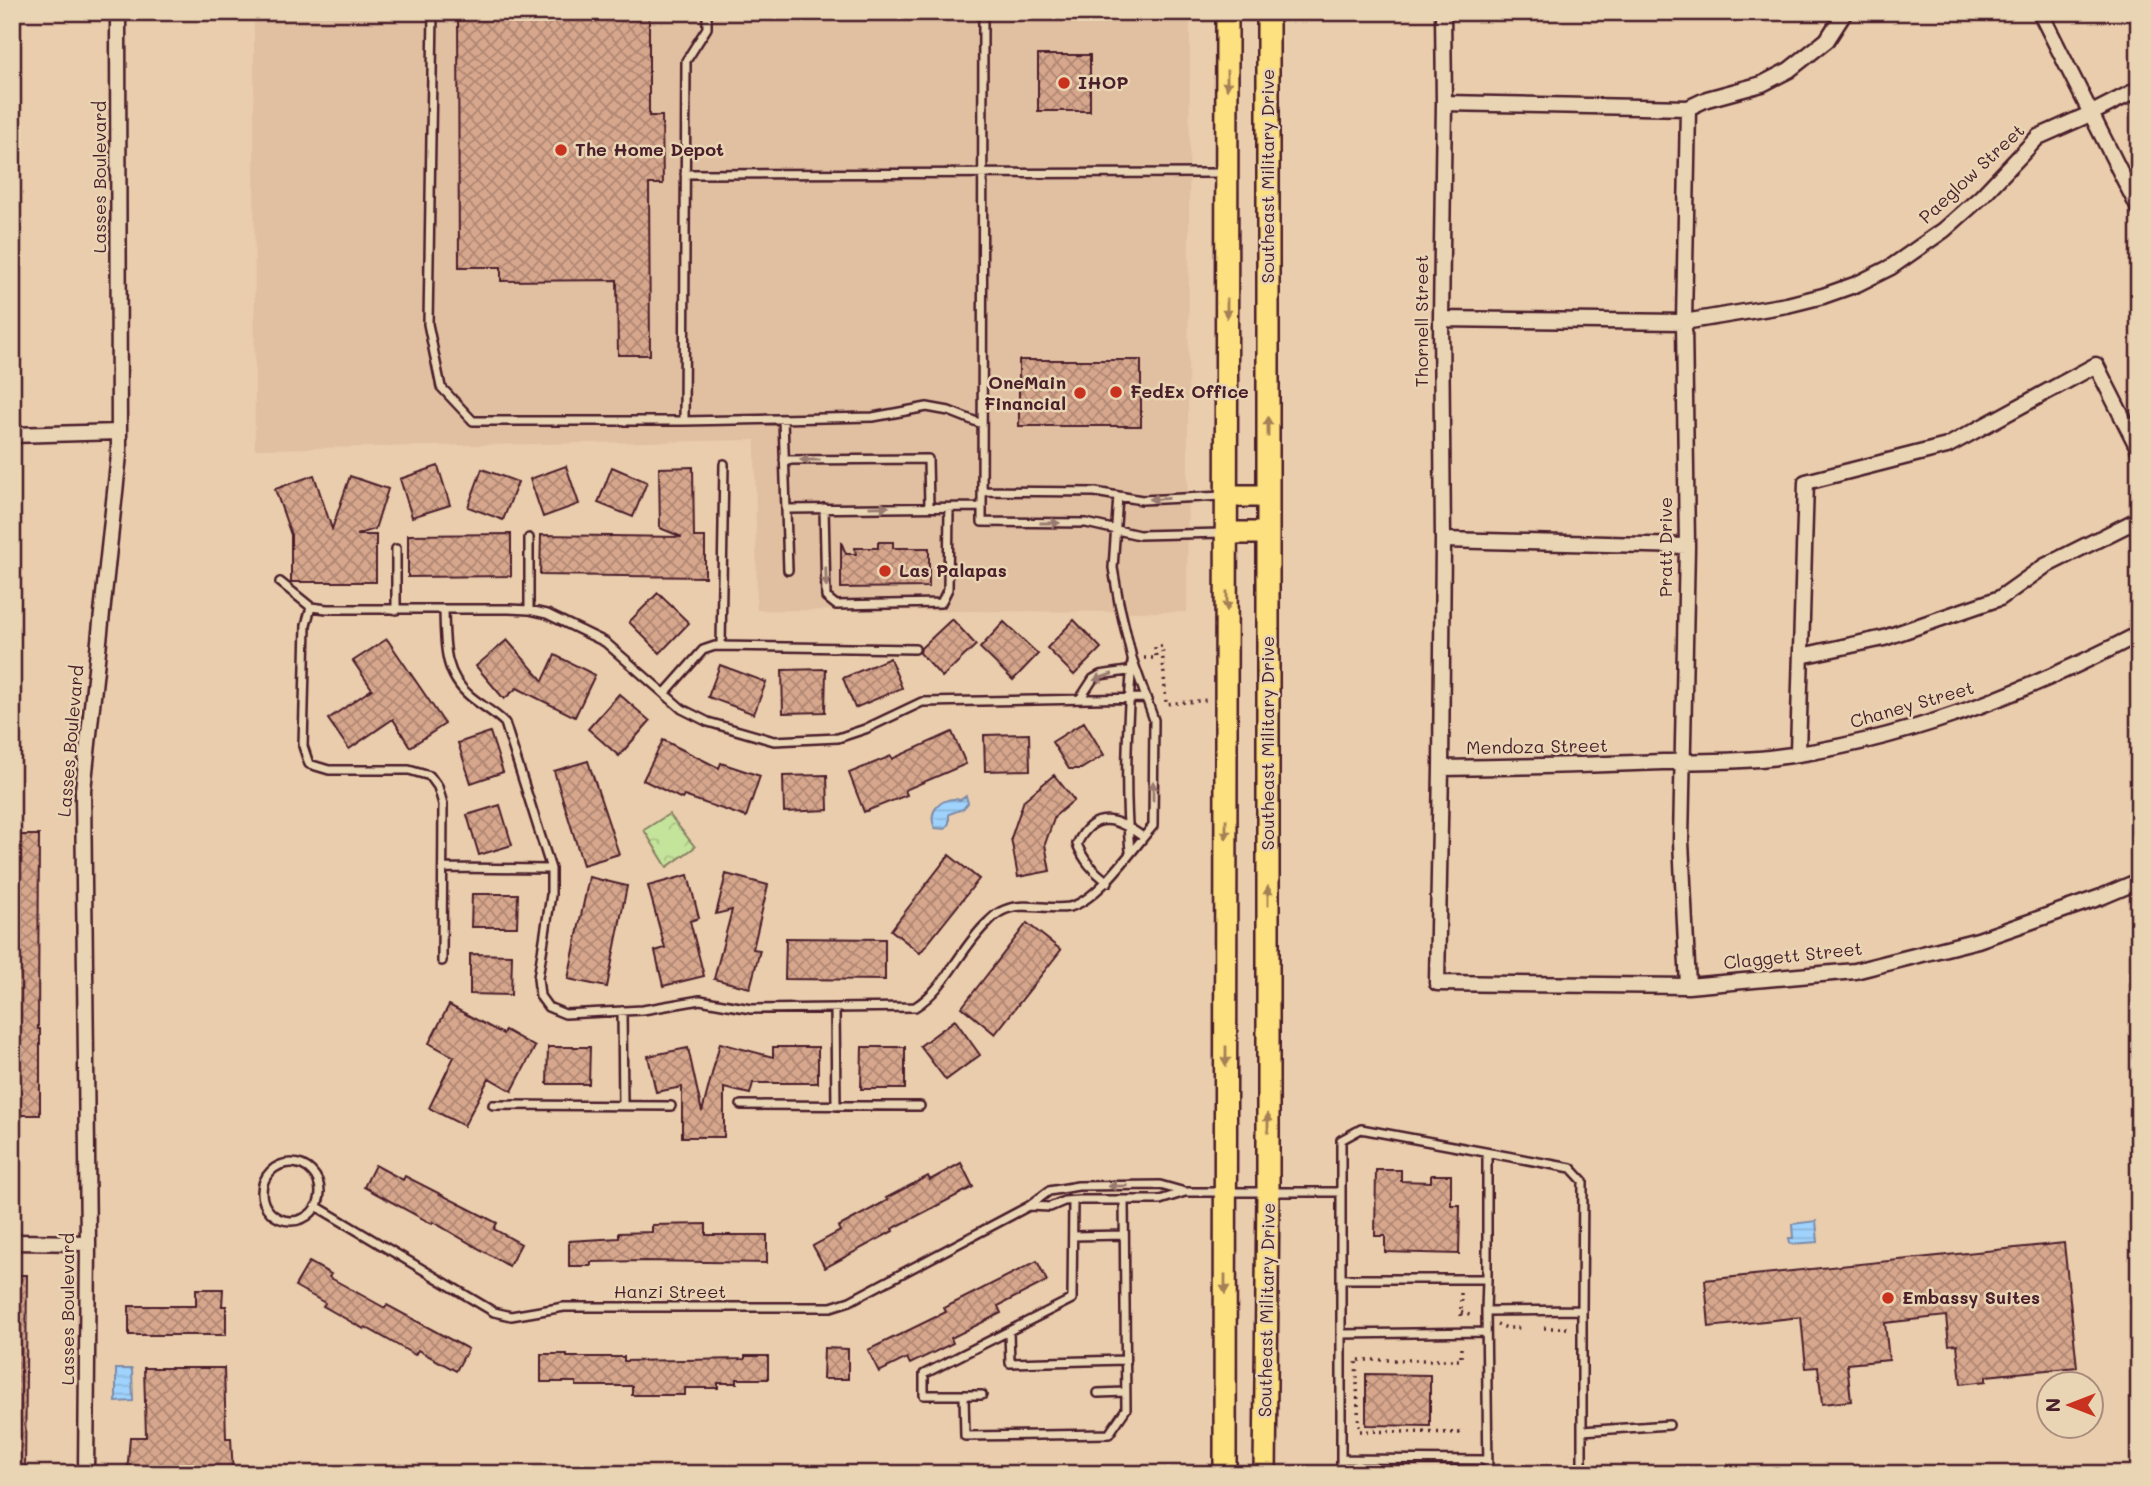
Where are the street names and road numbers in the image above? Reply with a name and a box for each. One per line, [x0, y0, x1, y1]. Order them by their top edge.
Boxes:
street label: Southeast Military Drive [1255, 69, 1279, 283]
street label: Lasses Boulevard [87, 101, 111, 253]
street label: Paeglow Street [1913, 118, 2029, 228]
street label: Thornell Street [1409, 254, 1433, 388]
street label: Pratt Drive [1653, 497, 1677, 597]
street label: Southeast Military Drive [1255, 636, 1279, 850]
street label: Lasses Boulevard [51, 664, 89, 818]
street label: Chaney Street [1847, 675, 1976, 733]
street label: Mendoza Street [1466, 733, 1608, 759]
street label: Claggett Street [1722, 936, 1864, 974]
street label: Southeast Military Drive [1252, 1203, 1280, 1417]
street label: Lasses Boulevard [55, 1233, 79, 1385]
street label: Hanzi Street [614, 1279, 726, 1303]

